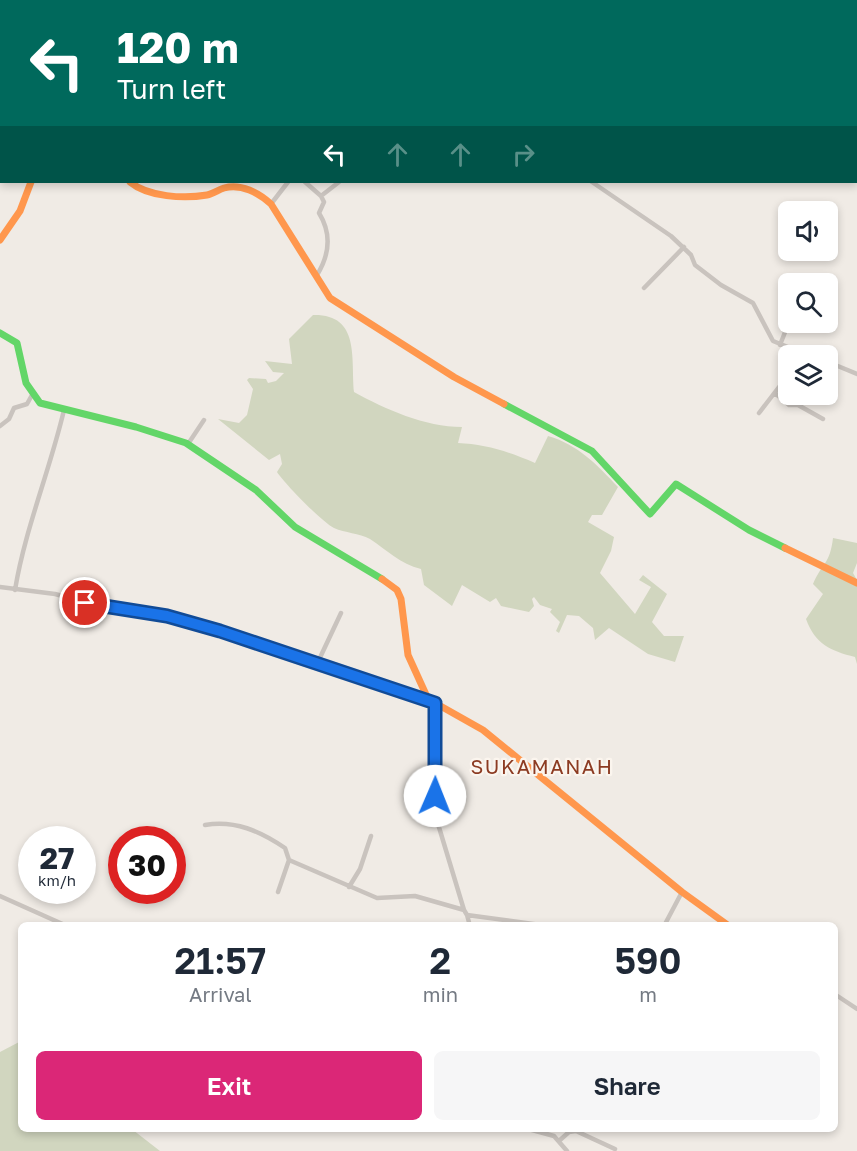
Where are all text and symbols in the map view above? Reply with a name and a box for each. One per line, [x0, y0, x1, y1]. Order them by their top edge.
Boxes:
text: 120 m [117, 22, 239, 72]
icon: left [18, 24, 96, 102]
text: Turn left [117, 73, 226, 105]
icon: left [318, 138, 351, 171]
icon: ahead [381, 138, 414, 171]
icon: ahead [444, 138, 477, 171]
icon: right [507, 138, 540, 171]
map controls [778, 201, 838, 405]
button: sound [778, 201, 838, 261]
button: search [778, 273, 838, 333]
button: layers [778, 345, 838, 405]
pin [59, 577, 110, 628]
icon: arrive [68, 586, 101, 619]
district label: SUKAMANAH [471, 754, 613, 778]
position arrow [403, 764, 467, 828]
speed limit sign: 30 [108, 826, 186, 904]
text: 27 [40, 840, 74, 876]
text: km/h [38, 871, 76, 889]
text: 21:57 [174, 939, 266, 982]
text: 2 [430, 939, 451, 982]
text: 590 [615, 939, 682, 982]
text: Arrival [189, 982, 252, 1006]
text: min [423, 982, 458, 1006]
text: m [639, 982, 657, 1006]
button: Exit [36, 1051, 422, 1120]
button: Share [434, 1051, 820, 1120]

